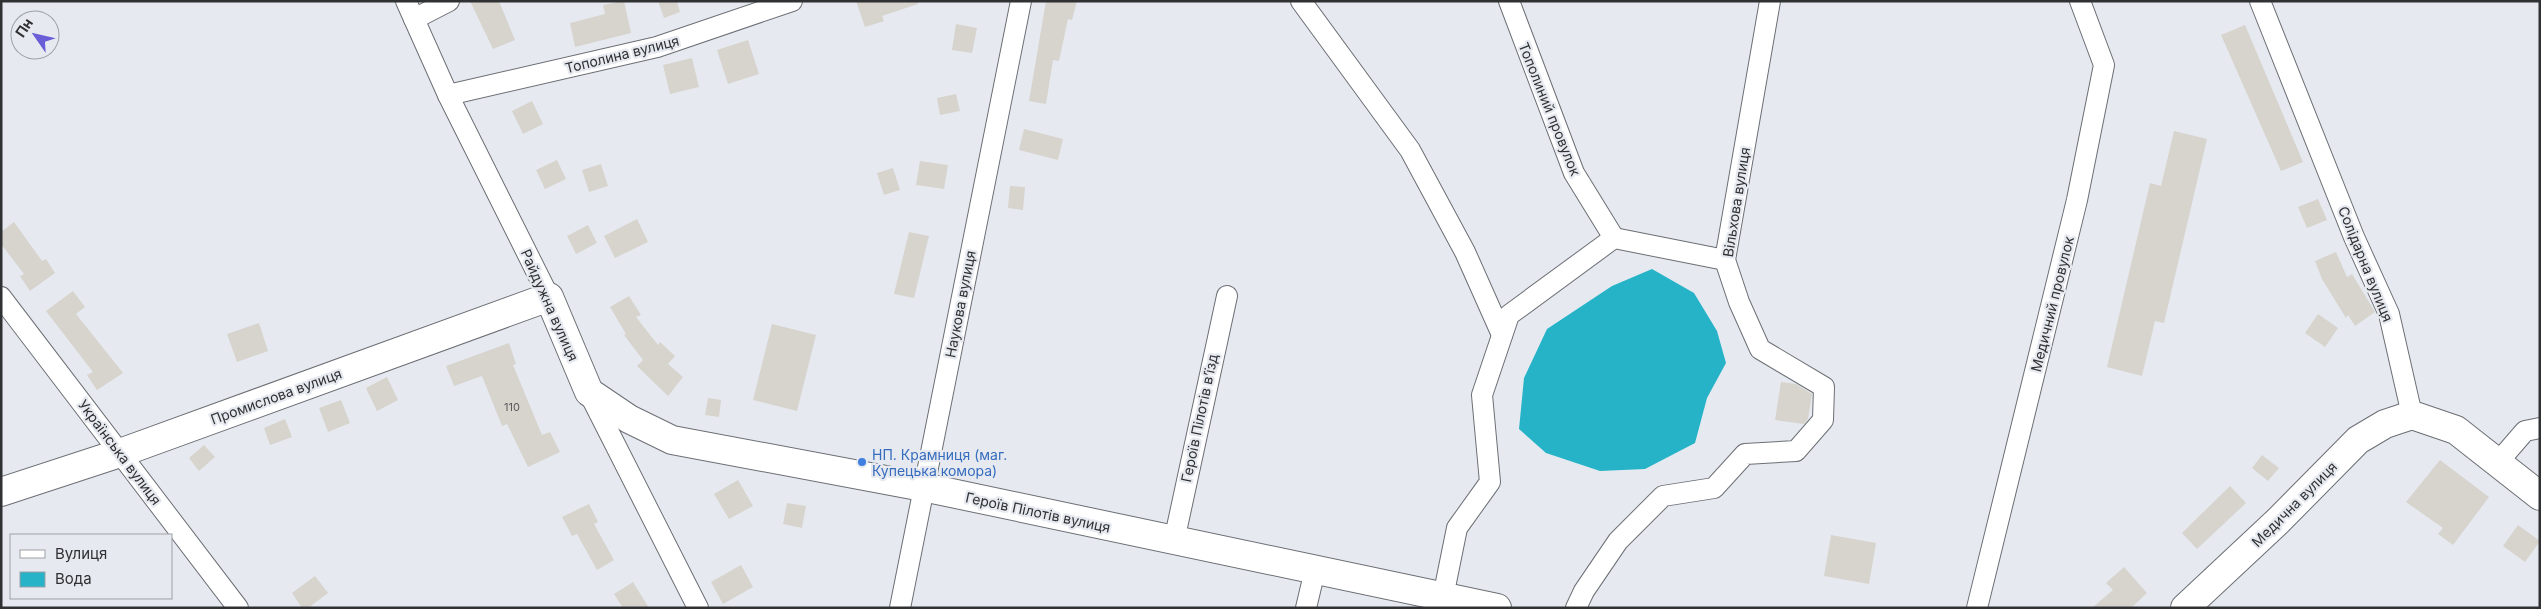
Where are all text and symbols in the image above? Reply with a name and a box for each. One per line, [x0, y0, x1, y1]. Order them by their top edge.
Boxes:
north arrow [10, 10, 60, 60]
text: Пн [11, 15, 36, 40]
street label: Тополина вулиця [563, 32, 681, 76]
street label: Тополиний провулок [1515, 40, 1585, 179]
street label: Вільхова вулиця [1719, 146, 1753, 258]
street label: Солідарна вулиця [2335, 204, 2397, 324]
street label: Медичний провулок [2027, 234, 2077, 374]
street label: Райдужна вулиця [518, 246, 582, 364]
street label: Наукова вулиця [941, 249, 979, 359]
street label: Героїв Пілотів в’їзд [1177, 352, 1221, 484]
street label: Промислова вулиця [208, 364, 344, 428]
street label: Українська вулиця [75, 396, 165, 508]
house number: 110 [504, 400, 520, 414]
place label: НП. Крамниця (маг. Купецька комора) [872, 446, 1007, 479]
marker: НП. Крамниця (маг. Купецька комора) [856, 456, 868, 468]
street label: Медична вулиця [2248, 458, 2340, 550]
street label: Героїв Пілотів вулиця [964, 488, 1112, 536]
legend [10, 534, 172, 599]
text: Вулиця [55, 544, 107, 563]
text: Вода [55, 569, 92, 588]

